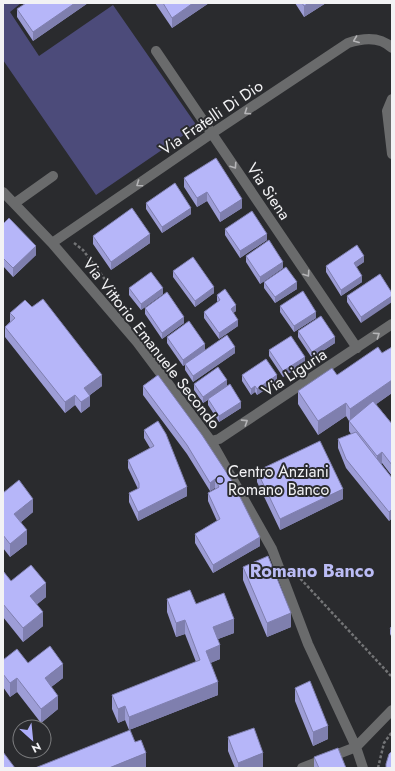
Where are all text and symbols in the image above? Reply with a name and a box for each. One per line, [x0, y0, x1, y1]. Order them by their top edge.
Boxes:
one-way arrow [353, 36, 360, 44]
street label: Via Fratelli Di Dio [155, 74, 268, 161]
one-way arrow [245, 107, 252, 114]
street label: Via Siena [241, 158, 296, 224]
one-way arrow [229, 162, 237, 169]
one-way arrow [137, 179, 144, 186]
street label: Via Vittorio Emanuele Secondo [77, 253, 226, 434]
one-way arrow [302, 269, 309, 276]
one-way arrow [372, 333, 379, 340]
street label: Via Liguria [257, 343, 331, 402]
one-way arrow [240, 420, 247, 427]
place label: Centro Anziani Romano Banco [228, 460, 329, 501]
marker: Centro Anziani Romano Banco [215, 475, 225, 485]
district label: Romano Banco [250, 558, 375, 584]
north arrow [12, 719, 52, 759]
text: N [29, 739, 44, 757]

